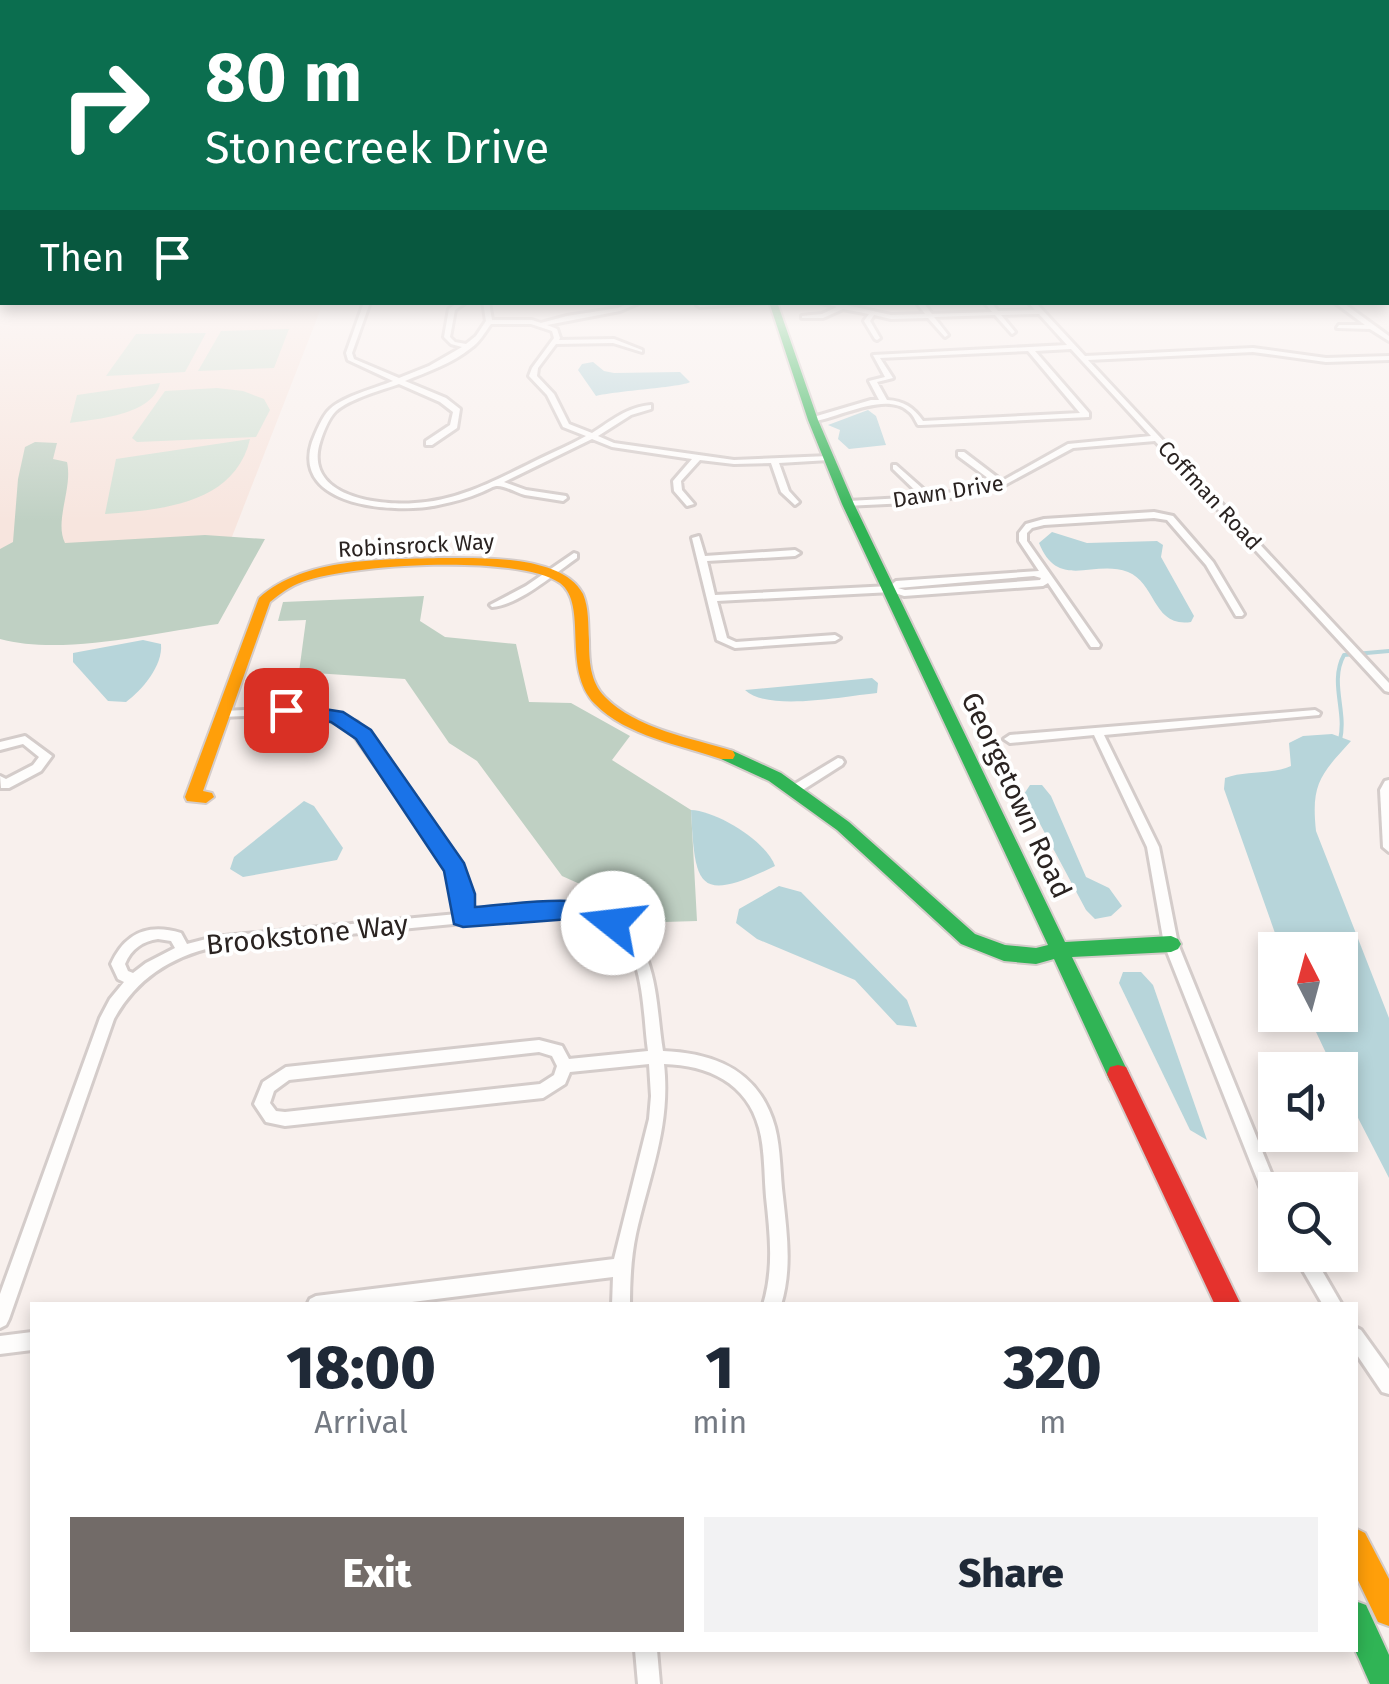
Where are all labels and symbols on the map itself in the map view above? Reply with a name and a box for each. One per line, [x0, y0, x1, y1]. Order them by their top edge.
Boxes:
street label: Coffman Road [1152, 435, 1267, 556]
street label: Dawn Drive [891, 469, 1005, 514]
street label: Robinsrock Way [337, 528, 495, 563]
pin [244, 668, 329, 753]
street label: Georgetown Road [954, 687, 1079, 903]
position arrow [561, 871, 665, 975]
street label: Brookstone Way [204, 907, 410, 962]
north arrow [1258, 932, 1358, 1032]

